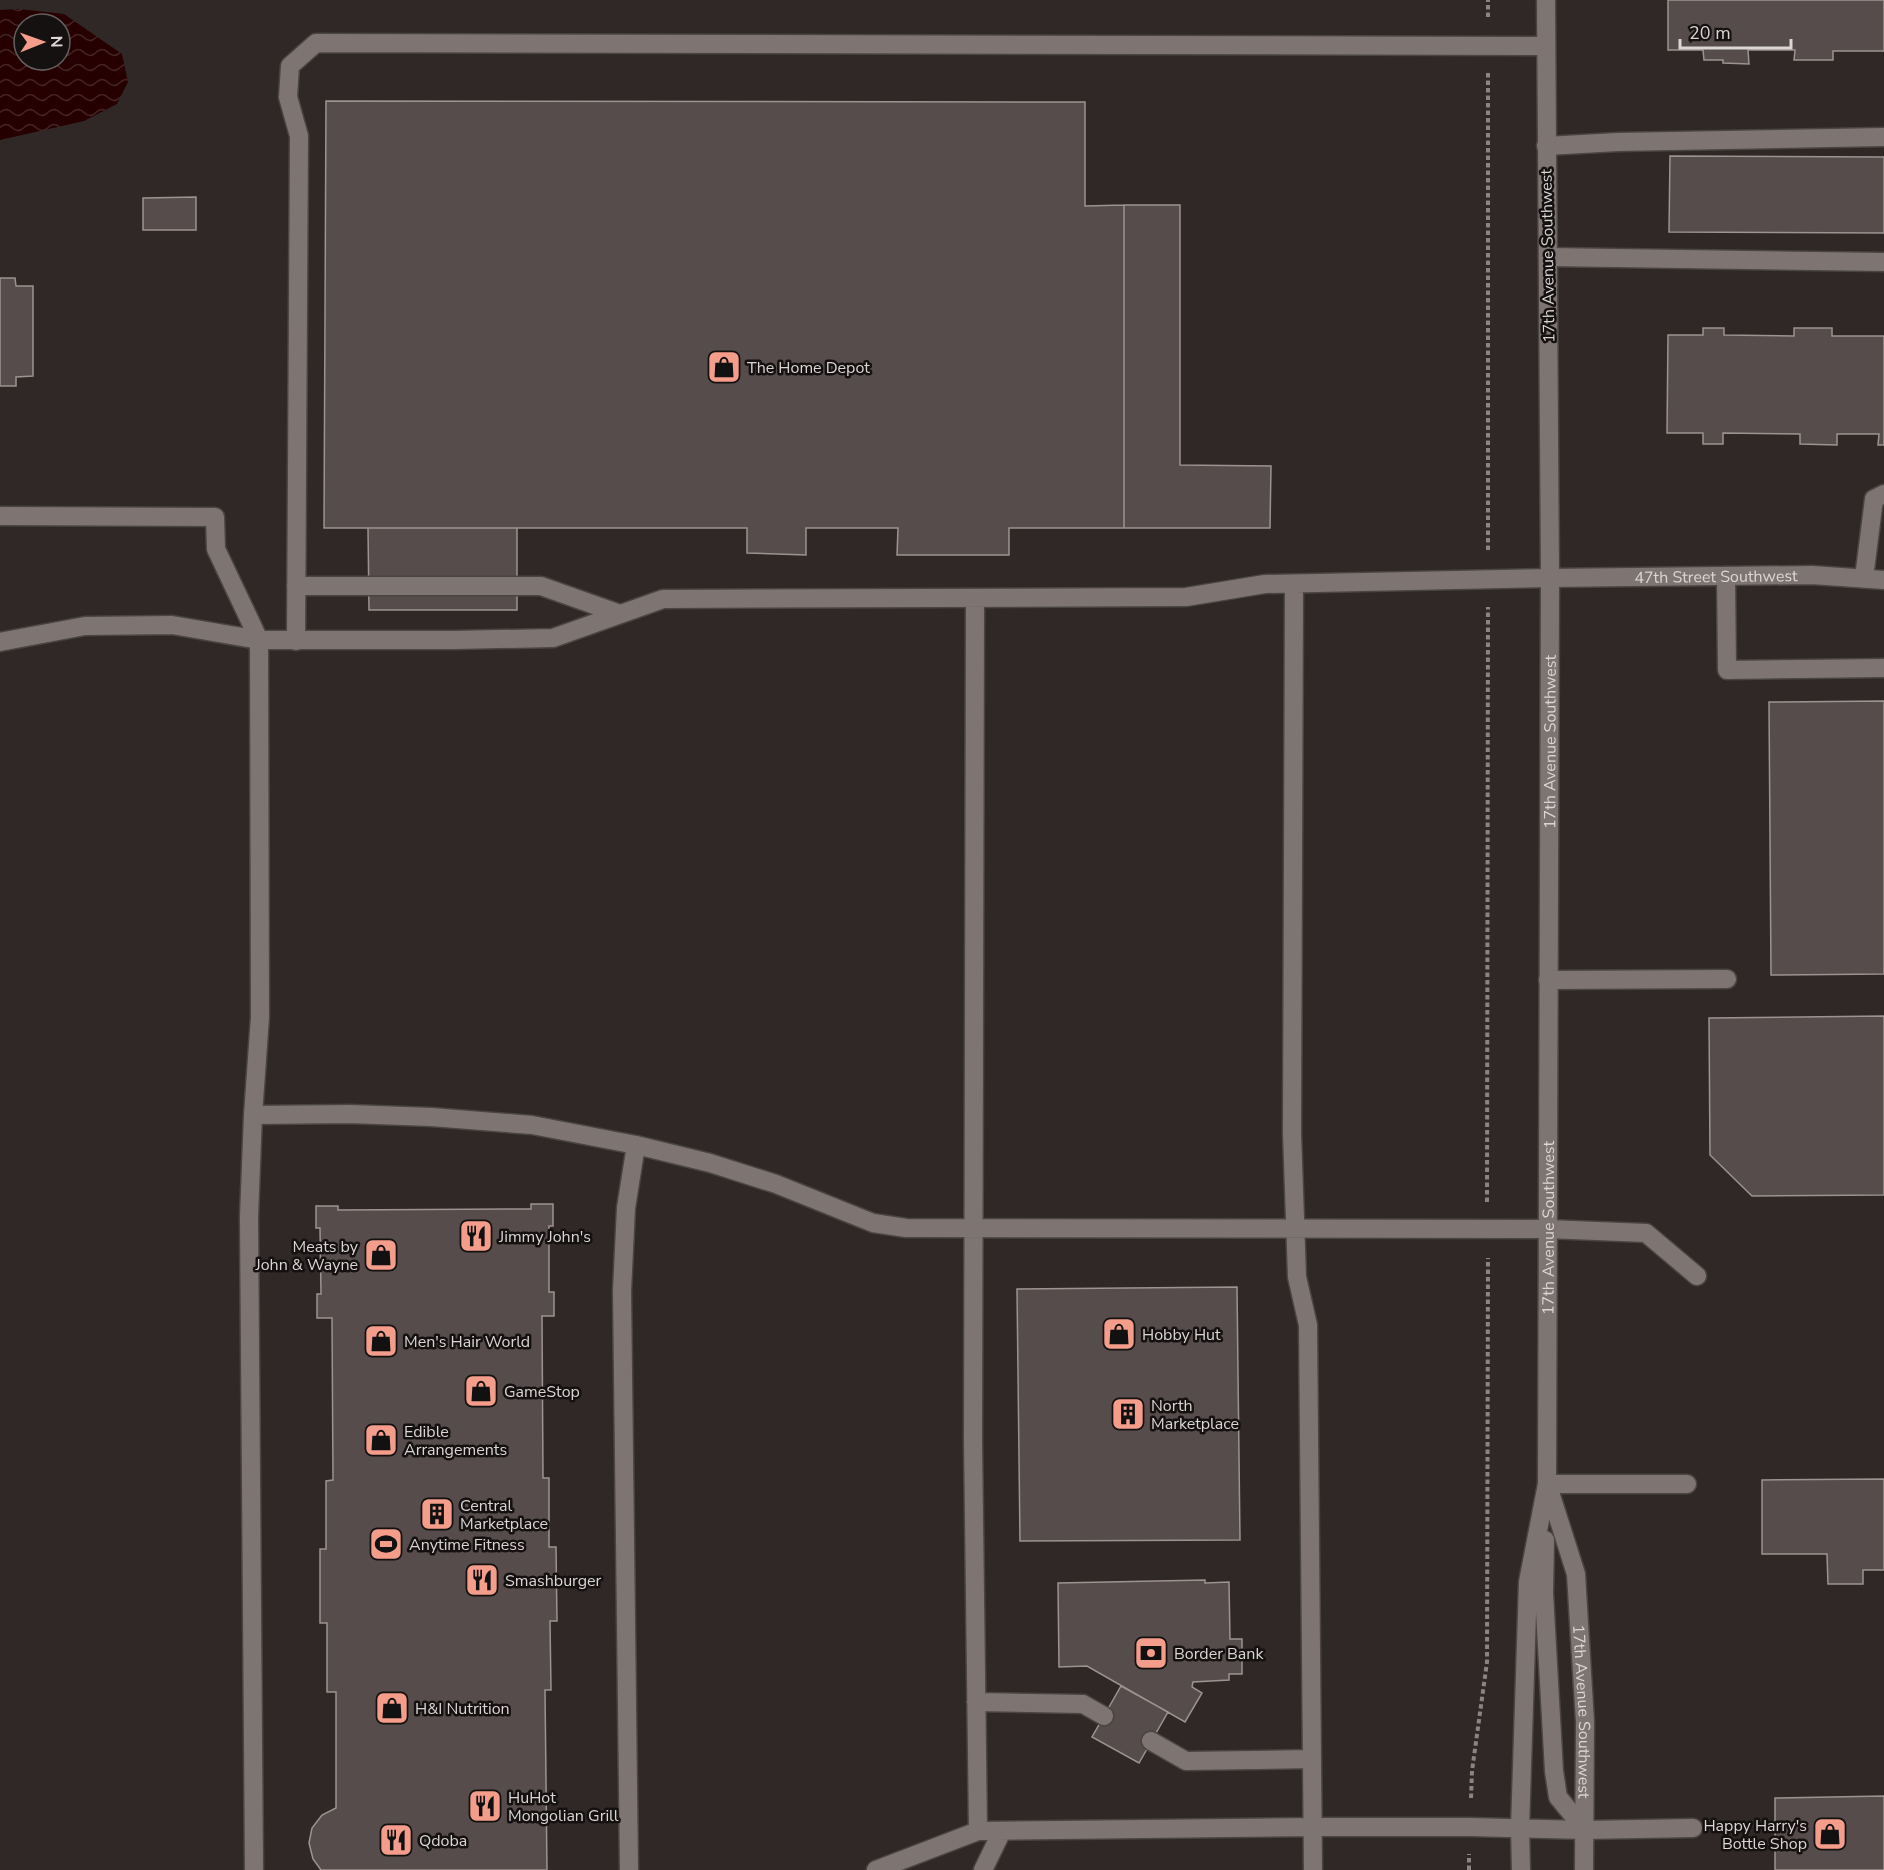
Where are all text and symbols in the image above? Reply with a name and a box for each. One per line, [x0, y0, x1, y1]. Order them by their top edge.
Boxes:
north arrow [12, 12, 72, 72]
scale bar [1680, 12, 1791, 50]
text: 20 m [1689, 21, 1731, 45]
text: N [45, 36, 67, 48]
street label: 17th Avenue Southwest [1535, 168, 1561, 343]
shop icon: The Home Depot [706, 349, 742, 385]
place label: The Home Depot [747, 357, 870, 379]
street label: 47th Street Southwest [1634, 565, 1798, 589]
street label: 17th Avenue Southwest [1539, 654, 1562, 829]
street label: 17th Avenue Southwest [1538, 1140, 1560, 1315]
restaurant icon: Jimmy John's [458, 1218, 494, 1254]
place label: Jimmy John's [498, 1226, 591, 1248]
place label: Meats by John & Wayne [255, 1236, 359, 1276]
shop icon: Meats by John & Wayne [363, 1237, 399, 1273]
shop icon: Hobby Hut [1101, 1316, 1137, 1352]
shop icon: Men's Hair World [363, 1323, 399, 1359]
place label: Hobby Hut [1142, 1324, 1221, 1346]
place label: Men's Hair World [404, 1331, 530, 1353]
shop icon: GameStop [463, 1373, 499, 1409]
place label: GameStop [504, 1381, 580, 1403]
place label: North Marketplace [1151, 1395, 1239, 1435]
building icon: North Marketplace [1110, 1396, 1146, 1432]
place label: Edible Arrangements [404, 1421, 507, 1461]
shop icon: Edible Arrangements [363, 1422, 399, 1458]
place label: Central Marketplace [460, 1495, 548, 1535]
building icon: Central Marketplace [419, 1496, 455, 1532]
sports icon: Anytime Fitness [368, 1526, 404, 1562]
place label: Anytime Fitness [409, 1534, 525, 1556]
restaurant icon: Smashburger [464, 1562, 500, 1598]
place label: Smashburger [505, 1570, 602, 1592]
street label: 17th Avenue Southwest [1567, 1624, 1595, 1799]
bank icon: Border Bank [1133, 1635, 1169, 1671]
place label: Border Bank [1174, 1643, 1264, 1665]
shop icon: H&I Nutrition [374, 1690, 410, 1726]
place label: H&I Nutrition [415, 1698, 510, 1720]
place label: HuHot Mongolian Grill [508, 1787, 619, 1827]
restaurant icon: HuHot Mongolian Grill [467, 1788, 503, 1824]
place label: Happy Harry's Bottle Shop [1703, 1815, 1807, 1855]
shop icon: Happy Harry's Bottle Shop [1812, 1816, 1848, 1852]
restaurant icon: Qdoba [378, 1822, 414, 1858]
place label: Qdoba [419, 1830, 467, 1852]

